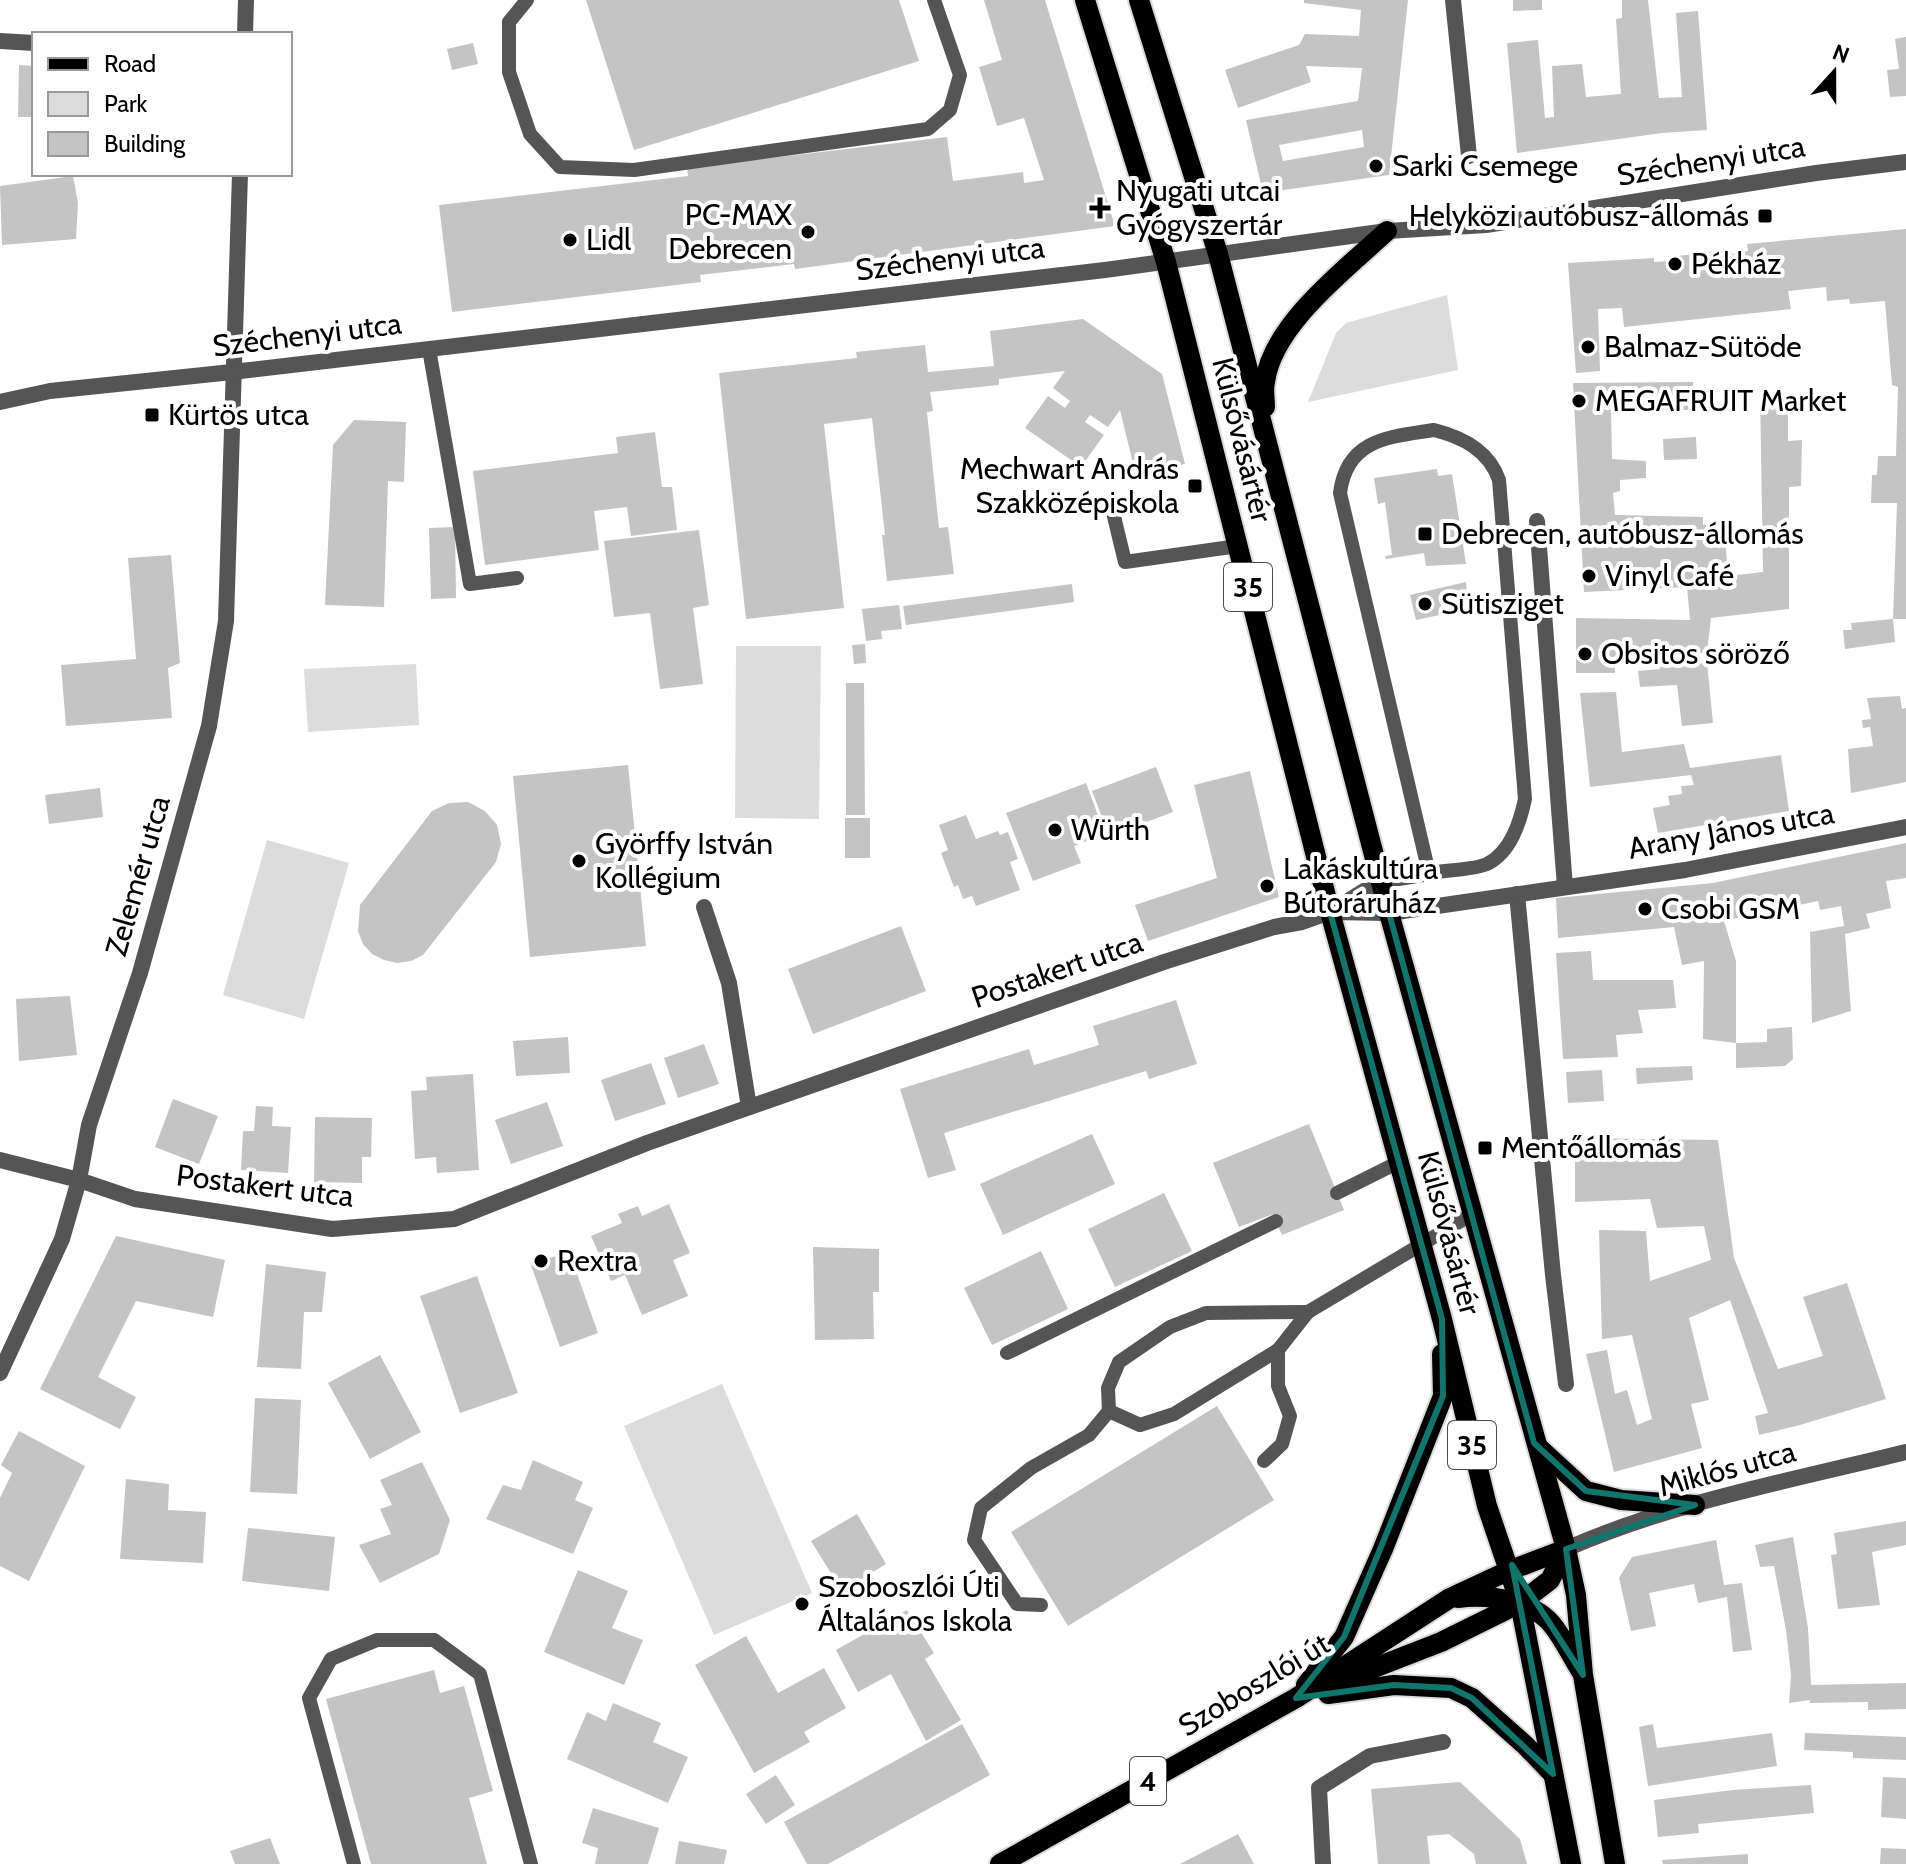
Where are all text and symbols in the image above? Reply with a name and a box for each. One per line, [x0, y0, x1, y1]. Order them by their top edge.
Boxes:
legend [32, 32, 292, 176]
north arrow [1794, 32, 1874, 112]
text: N [1829, 38, 1853, 69]
text: Road [104, 49, 156, 78]
text: Park [104, 89, 147, 118]
street label: Széchenyi utca [1614, 127, 1808, 194]
text: Building [104, 129, 186, 158]
place label: Sarki Csemege [1392, 147, 1578, 184]
marker: Sarki Csemege [1367, 157, 1385, 175]
place label: Nyugati utcai Gyógyszertár [1116, 172, 1283, 243]
place label: PC-MAX Debrecen [668, 196, 792, 267]
place label: Helyközi autóbusz-állomás [1409, 197, 1749, 234]
marker: Nyugati utcai Gyógyszertár [1091, 199, 1109, 217]
marker: Helyközi autóbusz-állomás [1756, 207, 1774, 225]
place label: Lidl [586, 221, 631, 258]
marker: PC-MAX Debrecen [799, 223, 817, 241]
street label: Széchenyi utca [853, 228, 1047, 288]
marker: Lidl [561, 231, 579, 249]
place label: Pékház [1691, 245, 1781, 282]
marker: Pékház [1666, 255, 1684, 273]
street label: Széchenyi utca [210, 304, 404, 364]
place label: Balmaz-Sütöde [1604, 328, 1802, 365]
marker: Balmaz-Sütöde [1579, 338, 1597, 356]
street label: Külsővásártér [1204, 354, 1281, 526]
place label: MEGAFRUIT Market [1595, 382, 1846, 419]
marker: MEGAFRUIT Market [1570, 392, 1588, 410]
place label: Kürtös utca [168, 396, 309, 433]
marker: Kürtös utca [143, 406, 161, 424]
place label: Mechwart András Szakközépiskola [960, 450, 1180, 521]
marker: Mechwart András Szakközépiskola [1186, 477, 1204, 495]
place label: Debrecen, autóbusz-állomás [1441, 515, 1804, 552]
marker: Debrecen, autóbusz-állomás [1416, 525, 1434, 543]
place label: Vinyl Café [1605, 557, 1734, 594]
road number: 35 [1224, 563, 1272, 611]
marker: Vinyl Café [1580, 567, 1598, 585]
place label: Sütisziget [1441, 585, 1564, 622]
marker: Sütisziget [1416, 595, 1434, 613]
place label: Obsitos söröző [1601, 635, 1790, 672]
marker: Obsitos söröző [1576, 645, 1594, 663]
street label: Zelemér utca [97, 791, 178, 960]
street label: Arany János utca [1625, 794, 1837, 867]
place label: Würth [1071, 811, 1150, 848]
marker: Würth [1046, 821, 1064, 839]
place label: Györffy István Kollégium [595, 825, 773, 896]
place label: Lakáskultúra Bútoráruház [1283, 850, 1439, 921]
marker: Györffy István Kollégium [570, 852, 588, 870]
marker: Lakáskultúra Bútoráruház [1258, 877, 1276, 895]
place label: Csobi GSM [1661, 890, 1800, 927]
marker: Csobi GSM [1636, 900, 1654, 918]
street label: Postakert utca [966, 923, 1148, 1016]
place label: Mentőállomás [1501, 1129, 1682, 1166]
marker: Mentőállomás [1476, 1139, 1494, 1157]
street label: Külsővásártér [1410, 1147, 1489, 1319]
street label: Postakert utca [174, 1156, 356, 1215]
place label: Rextra [557, 1242, 638, 1279]
marker: Rextra [532, 1252, 550, 1270]
road number: 35 [1448, 1421, 1496, 1469]
street label: Miklós utca [1654, 1432, 1800, 1505]
place label: Szoboszlói Úti Általános Iskola [818, 1568, 1013, 1639]
marker: Szoboszlói Úti Általános Iskola [793, 1595, 811, 1613]
street label: Szoboszlói út [1172, 1625, 1336, 1744]
road number: 4 [1130, 1757, 1166, 1805]

